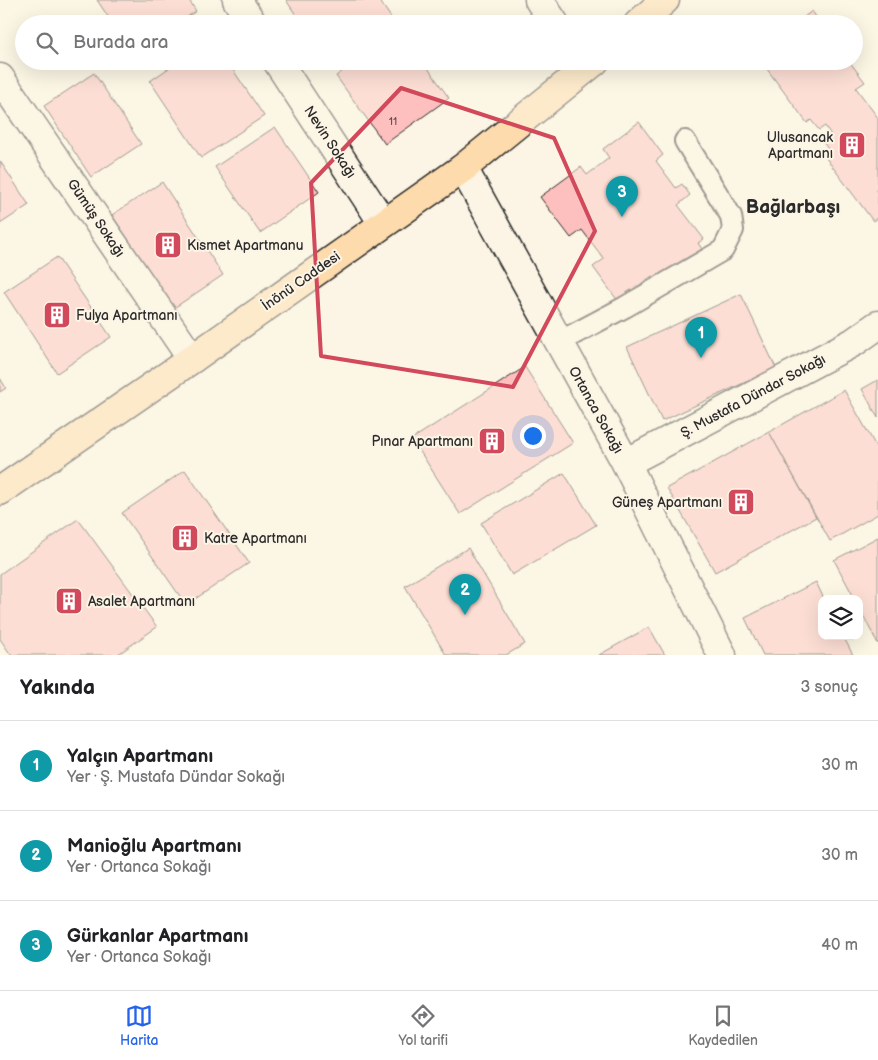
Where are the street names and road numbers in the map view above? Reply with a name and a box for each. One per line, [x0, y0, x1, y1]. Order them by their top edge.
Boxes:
street label: Nevin Sokağı [300, 103, 360, 181]
street label: Gümüş Sokağı [64, 176, 128, 260]
street label: İnönü Caddesi [258, 247, 343, 314]
street label: Ş. Mustafa Dündar Sokağı [678, 351, 828, 441]
street label: Ortanca Sokağı [565, 364, 627, 456]

